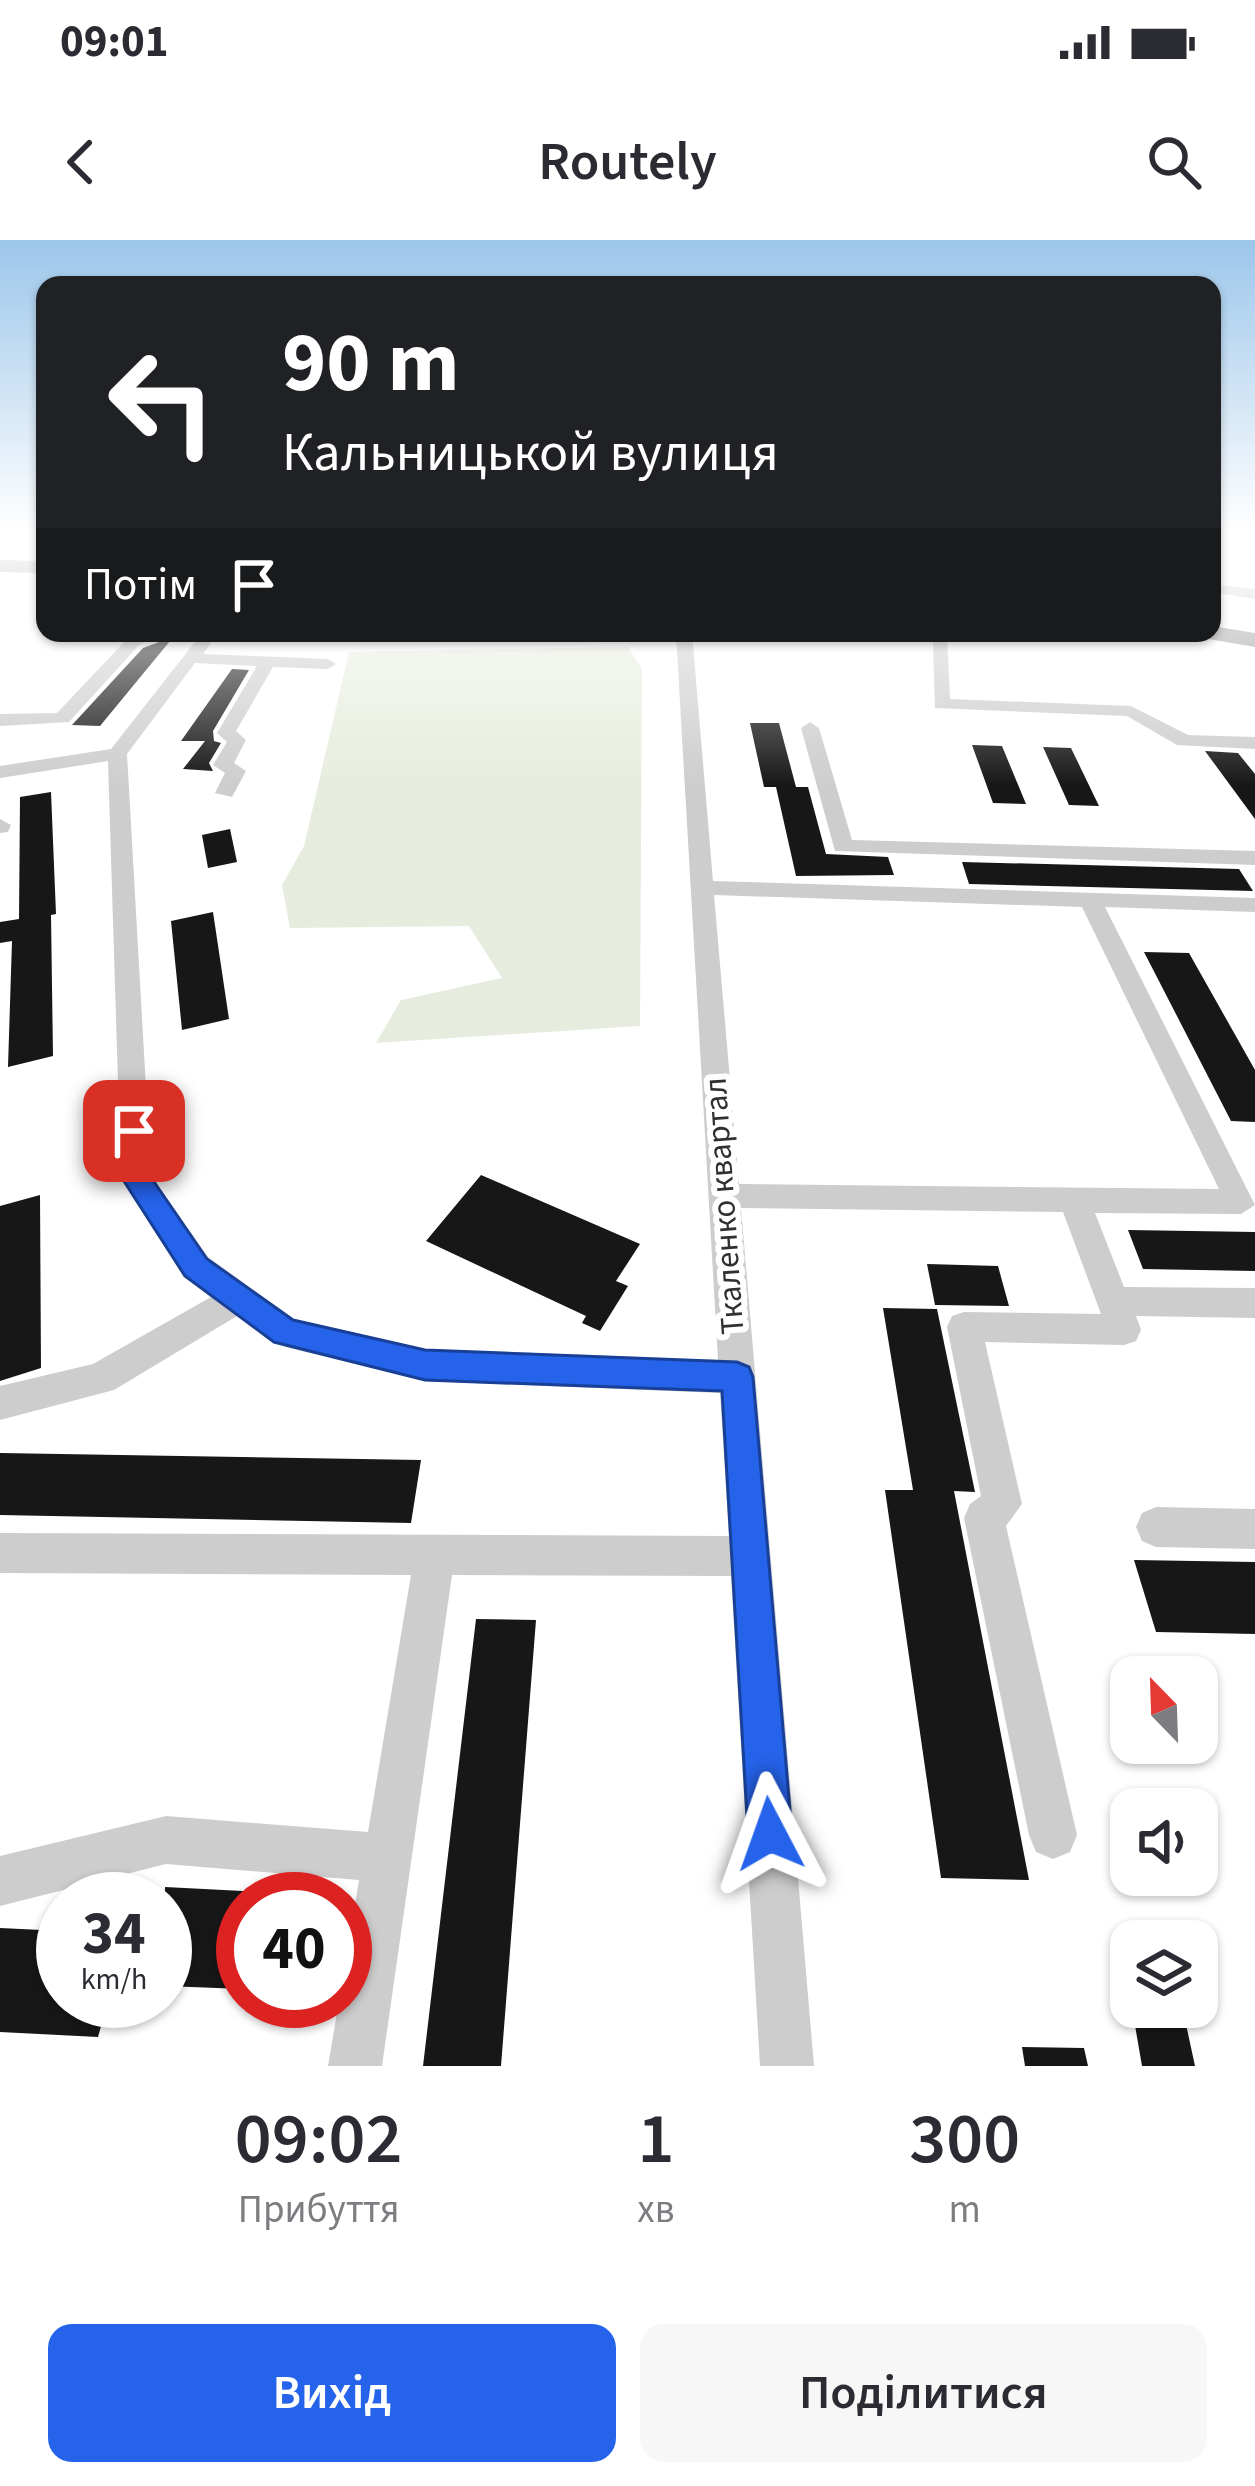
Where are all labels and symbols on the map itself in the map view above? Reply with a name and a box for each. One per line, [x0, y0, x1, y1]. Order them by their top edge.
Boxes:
street label: Ткаленко квартал [692, 1076, 756, 1336]
pin [83, 1080, 185, 1182]
north arrow [1110, 1656, 1218, 1764]
position arrow [707, 1771, 833, 1897]
speed limit sign: 40 [216, 1872, 372, 2028]

